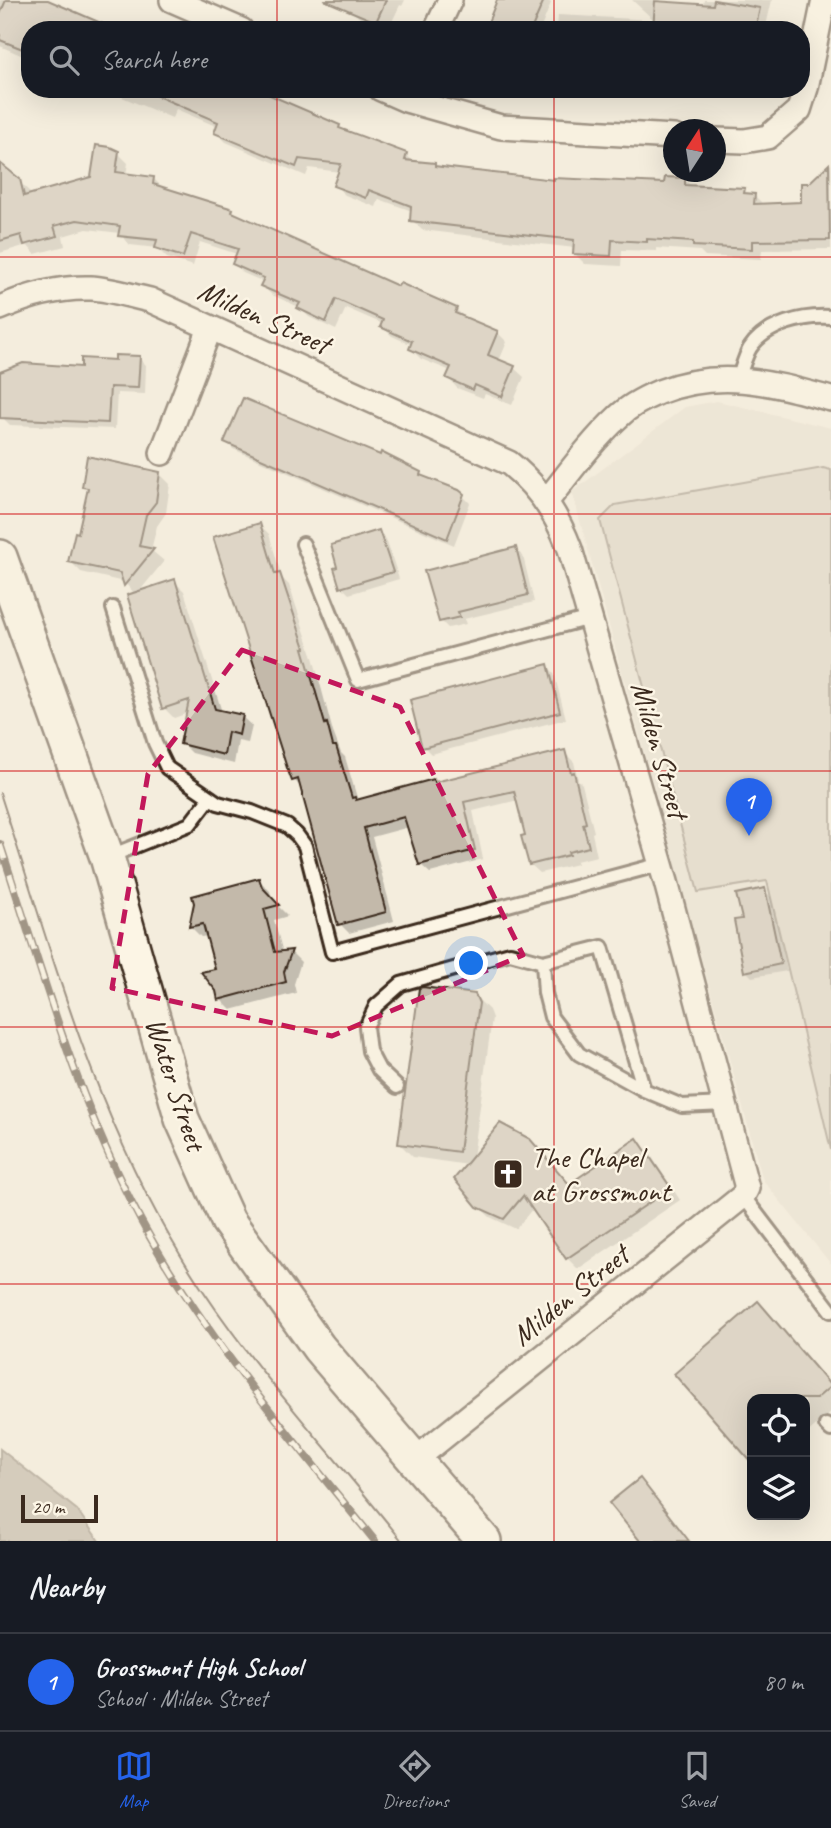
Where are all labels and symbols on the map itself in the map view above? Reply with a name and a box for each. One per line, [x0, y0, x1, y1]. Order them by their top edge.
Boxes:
north arrow [663, 119, 726, 182]
street label: Milden Street [192, 271, 339, 365]
street label: Milden Street [622, 677, 699, 827]
pin: 1 [726, 778, 772, 836]
your location [454, 946, 488, 980]
street label: Water Street [137, 1013, 216, 1158]
place label: The Chapel at Grossmont [531, 1138, 673, 1210]
church icon: The Chapel at Grossmont [491, 1157, 525, 1191]
street label: Milden Street [504, 1234, 640, 1354]
scale bar [21, 1492, 98, 1524]

